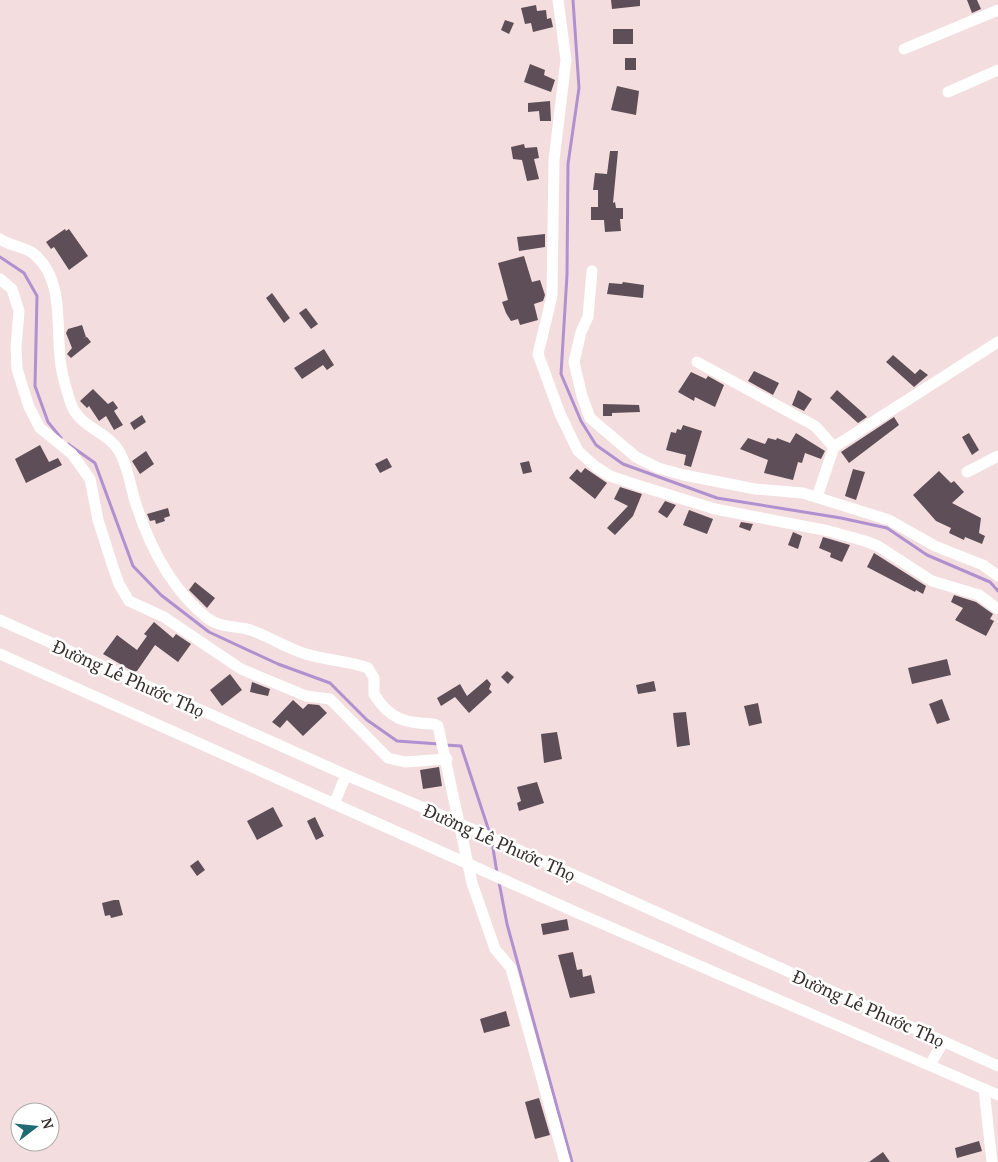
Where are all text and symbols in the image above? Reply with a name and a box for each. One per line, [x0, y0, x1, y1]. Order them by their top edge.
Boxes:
street label: Đường Lê Phước Thọ [49, 634, 209, 722]
street label: Đường Lê Phước Thọ [420, 798, 580, 886]
street label: Đường Lê Phước Thọ [789, 964, 949, 1052]
north arrow [10, 1102, 60, 1152]
text: N [37, 1116, 59, 1131]

